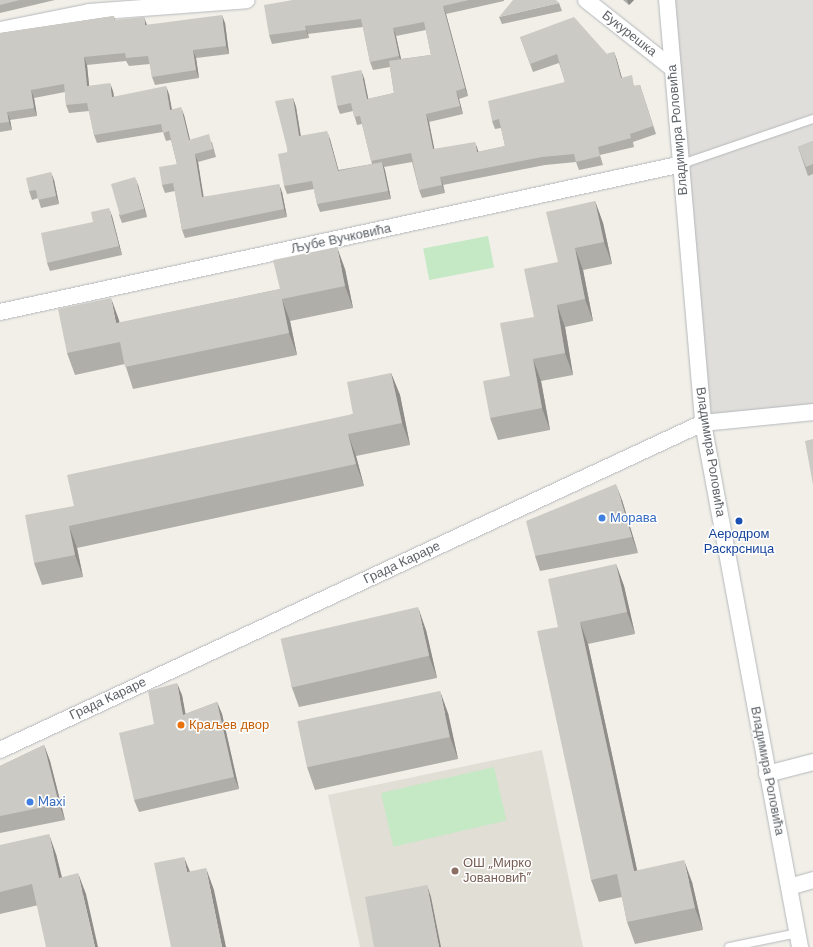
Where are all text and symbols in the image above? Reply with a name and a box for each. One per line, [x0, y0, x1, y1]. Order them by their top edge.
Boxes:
street label: Букурешка [599, 8, 659, 60]
street label: Владимира Роловића [665, 64, 691, 196]
street label: Љубе Вучковића [290, 221, 392, 257]
street label: Владимира Роловића [692, 386, 728, 518]
place label: Морава [610, 510, 657, 526]
marker: Морава [597, 513, 607, 523]
marker: Аеродром Раскрсница [734, 516, 744, 526]
place label: Аеродром Раскрсница [704, 527, 774, 558]
street label: Града Караре [361, 538, 443, 588]
street label: Града Караре [67, 674, 149, 724]
street label: Владимира Роловића [747, 705, 787, 837]
place label: Краљев двор [189, 717, 269, 733]
marker: Краљев двор [176, 720, 186, 730]
place label: Maxi [38, 794, 66, 810]
marker: Maxi [25, 797, 35, 807]
place label: ОШ „Мирко Јовановић” [463, 856, 531, 887]
marker: ОШ „Мирко Јовановић” [450, 866, 460, 876]

